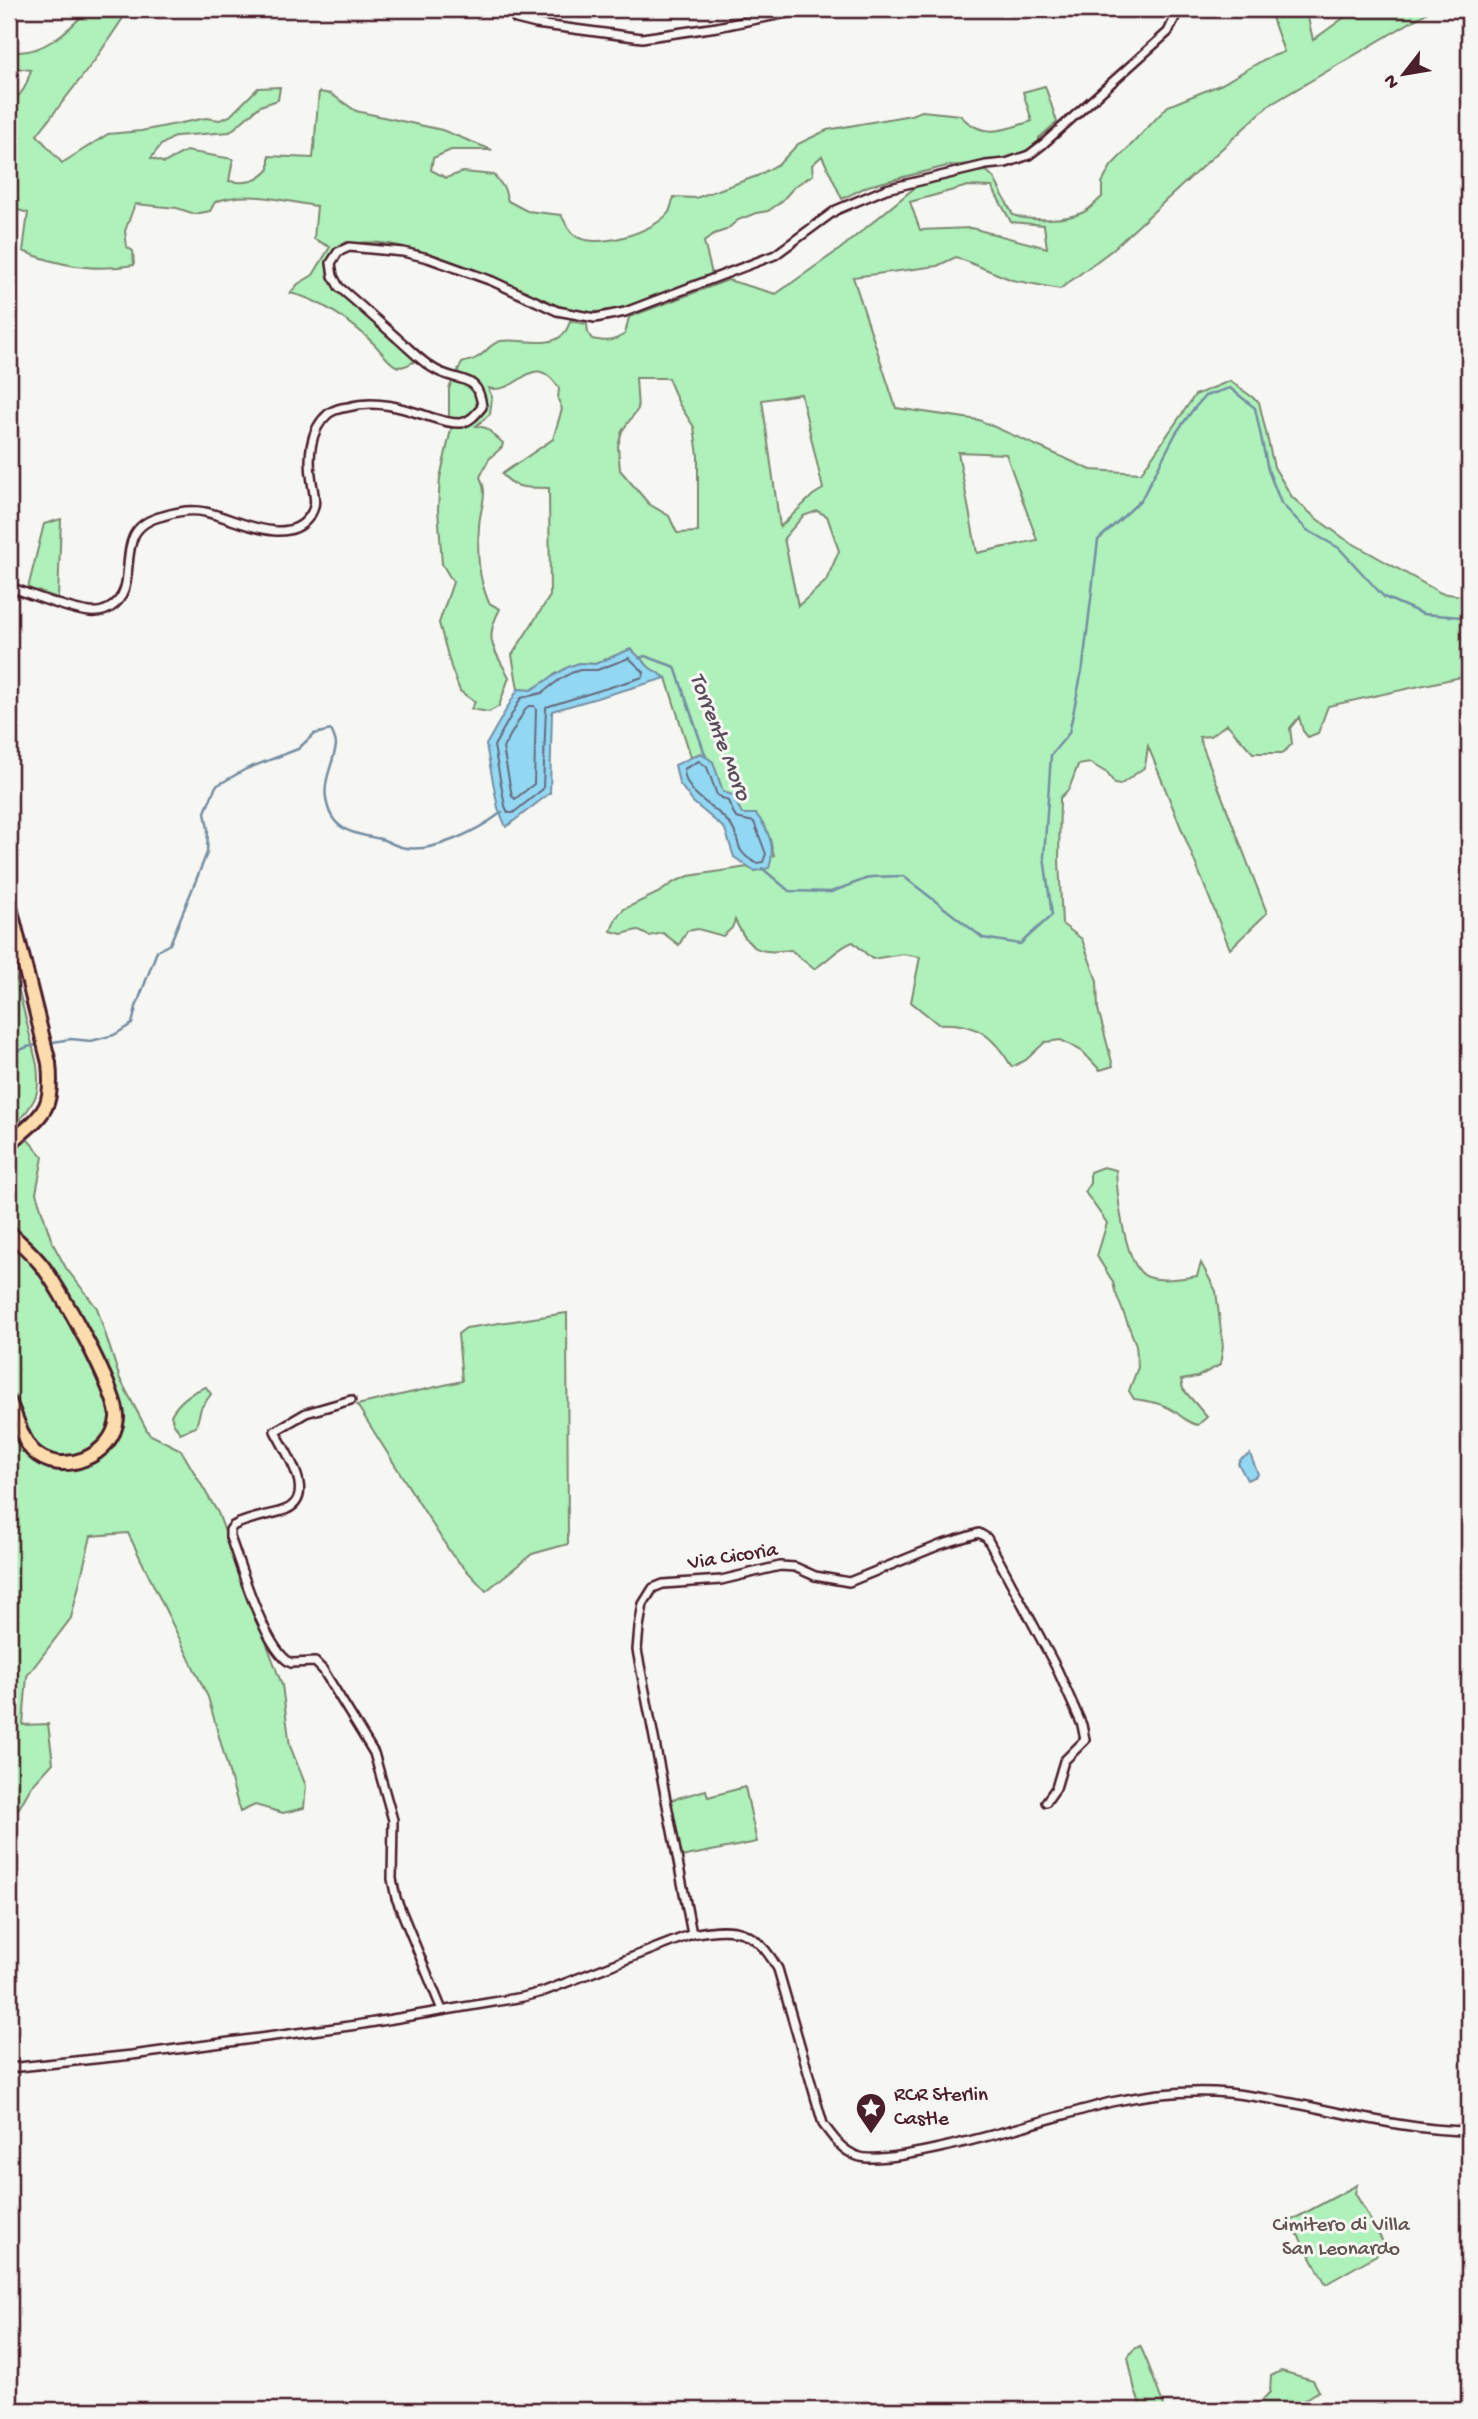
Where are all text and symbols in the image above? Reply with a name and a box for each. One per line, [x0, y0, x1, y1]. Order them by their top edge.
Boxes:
north arrow [1370, 38, 1440, 108]
text: N [1379, 70, 1405, 92]
water label: Torrente Moro [682, 669, 756, 806]
street label: Via Cicoria [685, 1538, 781, 1578]
place label: RCR Sterlin Castle [894, 2084, 988, 2133]
place icon: RCR Sterlin Castle [854, 2091, 888, 2135]
park label: Cimitero di Villa San Leonardo [1272, 2214, 1411, 2263]

